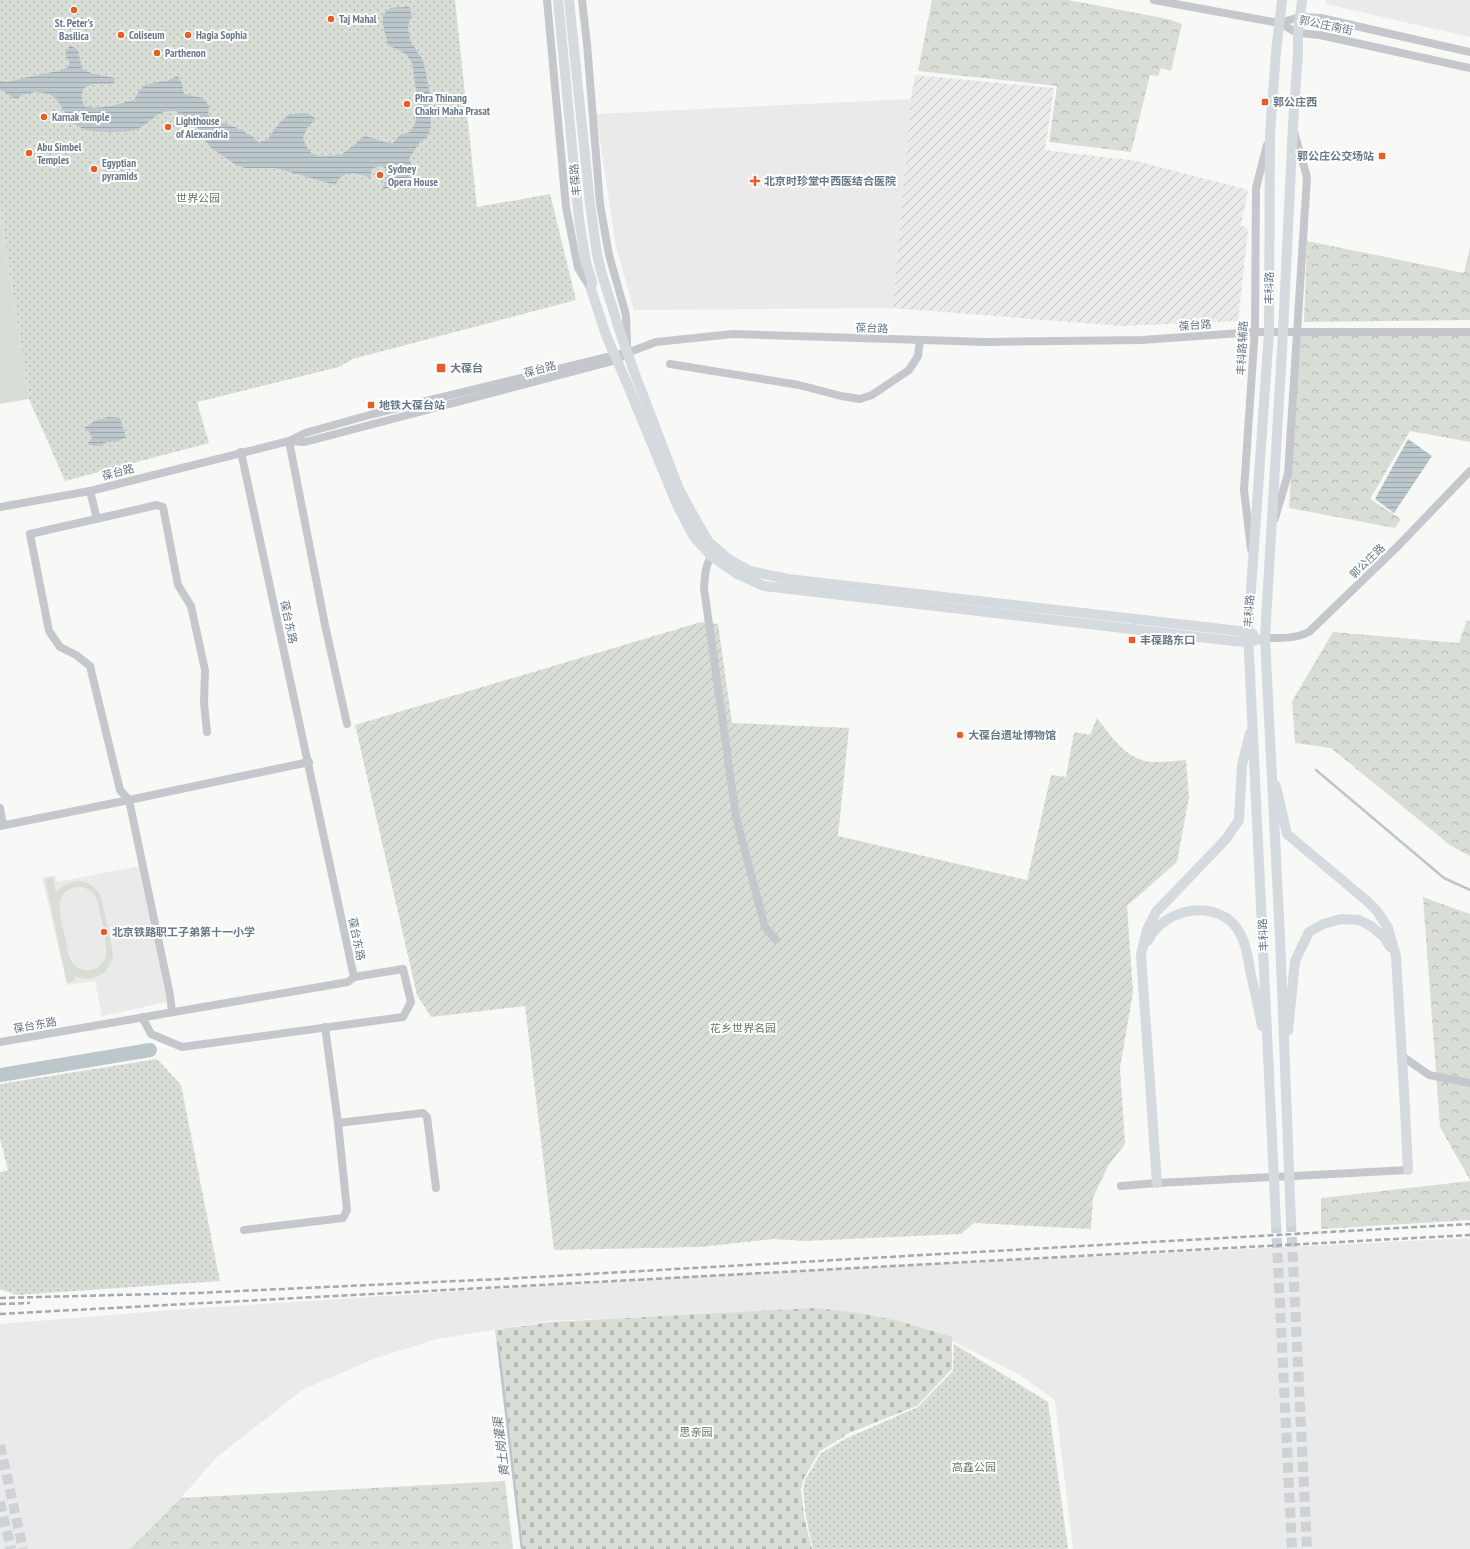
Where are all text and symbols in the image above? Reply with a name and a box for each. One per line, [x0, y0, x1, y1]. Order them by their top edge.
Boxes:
marker: St. Peter's Basilica [69, 5, 79, 15]
place label: Taj Mahal [339, 12, 377, 26]
street label: 郭公庄南街 [1298, 12, 1354, 38]
marker: Taj Mahal [326, 14, 336, 24]
place label: St. Peter's Basilica [55, 16, 93, 43]
place label: Coliseum [129, 28, 165, 42]
place label: Hagia Sophia [196, 28, 248, 42]
marker: Coliseum [116, 30, 126, 40]
marker: Hagia Sophia [183, 30, 193, 40]
place label: Parthenon [165, 46, 206, 60]
marker: Parthenon [152, 48, 162, 58]
place label: Phra Thinang Chakri Maha Prasat [415, 91, 491, 118]
place label: 郭公庄西 [1273, 95, 1317, 109]
marker: 郭公庄西 [1260, 97, 1270, 107]
marker: Phra Thinang Chakri Maha Prasat [402, 99, 412, 109]
place label: Karnak Temple [52, 110, 110, 124]
marker: Karnak Temple [39, 112, 49, 122]
place label: Lighthouse of Alexandria [176, 114, 228, 141]
marker: Lighthouse of Alexandria [163, 122, 173, 132]
place label: Abu Simbel Temples [36, 140, 82, 167]
marker: Abu Simbel Temples [24, 148, 34, 158]
place label: 郭公庄公交场站 [1297, 149, 1374, 163]
marker: 郭公庄公交场站 [1377, 151, 1387, 161]
place label: Egyptian pyramids [102, 156, 138, 183]
place label: Sydney Opera House [388, 162, 438, 189]
street label: 丰葆路 [567, 163, 583, 197]
marker: Egyptian pyramids [89, 164, 99, 174]
marker: Sydney Opera House [375, 170, 385, 180]
place label: 北京时珍堂中西医结合医院 [764, 174, 896, 188]
marker: 北京时珍堂中西医结合医院 [749, 175, 761, 187]
park label: 世界公园 [176, 191, 220, 205]
street label: 丰科路 [1262, 272, 1276, 305]
street label: 葆台路 [1178, 317, 1212, 333]
street label: 葆台路 [855, 320, 889, 336]
street label: 丰科路辅路 [1234, 320, 1250, 376]
street label: 葆台路 [522, 358, 558, 380]
place label: 大葆台 [450, 361, 483, 375]
marker: 大葆台 [435, 362, 447, 374]
place label: 地铁大葆台站 [379, 398, 445, 412]
marker: 地铁大葆台站 [366, 400, 376, 410]
street label: 葆台路 [100, 461, 136, 483]
street label: 郭公庄路 [1346, 541, 1388, 581]
street label: 丰科路 [1241, 594, 1257, 628]
street label: 葆台东路 [278, 599, 300, 645]
place label: 丰葆路东口 [1140, 633, 1195, 647]
marker: 丰葆路东口 [1127, 635, 1137, 645]
place label: 大葆台遗址博物馆 [968, 728, 1056, 742]
marker: 大葆台遗址博物馆 [955, 730, 965, 740]
street label: 葆台东路 [346, 916, 368, 962]
street label: 丰科路 [1255, 918, 1271, 952]
place label: 北京铁路职工子弟第十一小学 [112, 925, 255, 939]
marker: 北京铁路职工子弟第十一小学 [99, 927, 109, 937]
street label: 葆台东路 [12, 1014, 58, 1036]
park label: 花乡世界名园 [710, 1021, 776, 1035]
water label: 黄土岗灌渠 [490, 1414, 512, 1478]
park label: 思亲园 [680, 1425, 713, 1439]
park label: 高鑫公园 [952, 1460, 996, 1474]

